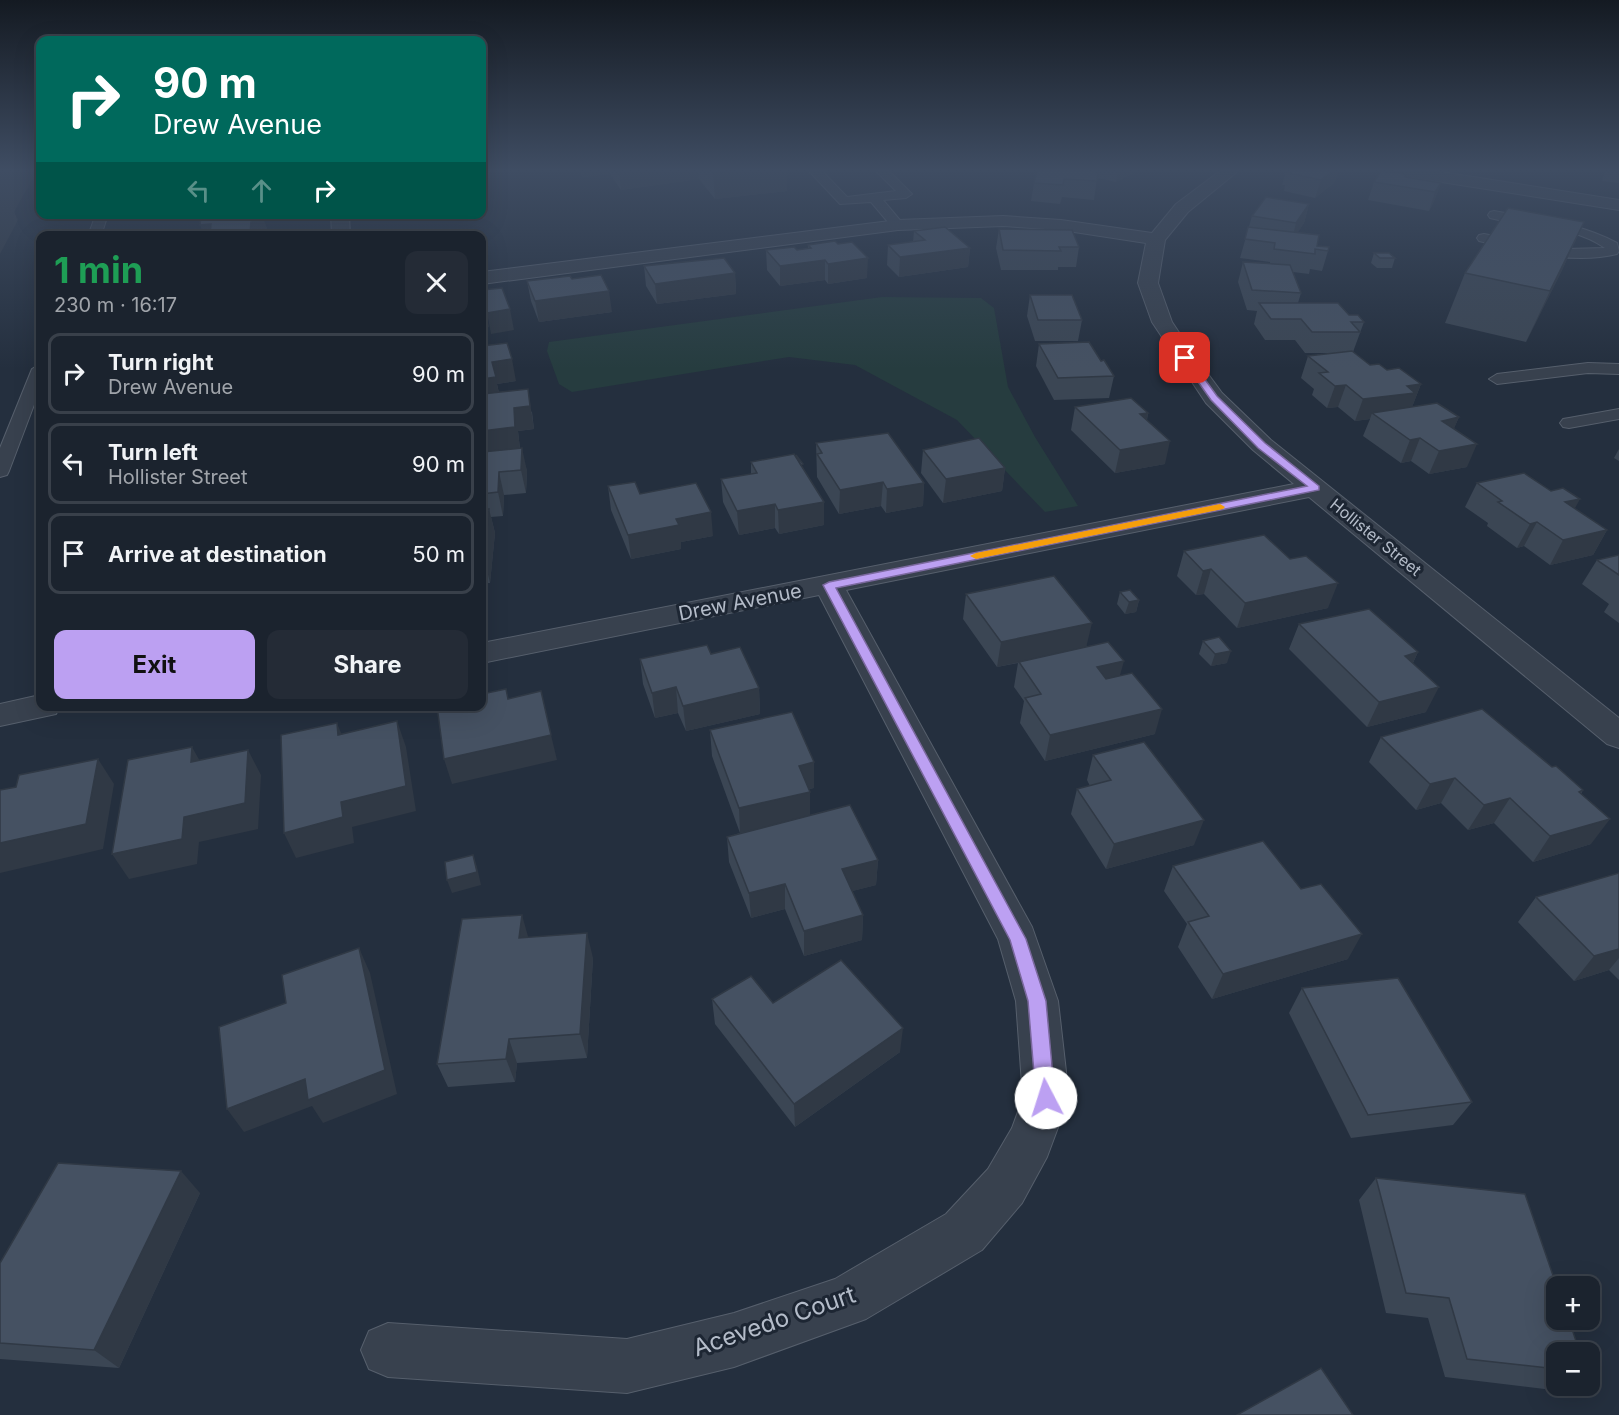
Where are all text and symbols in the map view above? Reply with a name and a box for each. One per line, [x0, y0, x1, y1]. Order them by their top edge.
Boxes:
text: 90 m [153, 57, 257, 108]
icon: right [54, 60, 132, 138]
text: Drew Avenue [153, 108, 322, 141]
icon: left [182, 174, 215, 207]
icon: ahead [245, 174, 278, 207]
icon: right [308, 174, 341, 207]
text: 1 min [54, 248, 143, 292]
button: close [405, 251, 468, 314]
text: 230 m · 16:17 [54, 293, 177, 317]
pin [1159, 332, 1210, 383]
icon: arrive [1168, 341, 1201, 374]
text: Turn right [108, 349, 214, 375]
icon: right [57, 357, 90, 390]
text: 90 m [412, 361, 465, 387]
text: Drew Avenue [108, 375, 233, 399]
text: Turn left [108, 439, 198, 465]
icon: left [57, 447, 90, 480]
text: 90 m [412, 451, 465, 477]
text: Hollister Street [108, 465, 248, 489]
street label: Hollister Street [1326, 494, 1426, 580]
icon: arrive [57, 537, 90, 570]
text: Arrive at destination [108, 541, 327, 567]
text: 50 m [412, 541, 465, 567]
street label: Drew Avenue [676, 578, 804, 626]
button: Exit [54, 630, 255, 699]
button: Share [267, 630, 468, 699]
position arrow [1014, 1066, 1078, 1130]
map controls [1546, 1276, 1600, 1396]
button: + [1546, 1276, 1600, 1330]
street label: Acevedo Court [689, 1280, 859, 1362]
button: − [1546, 1342, 1600, 1396]

